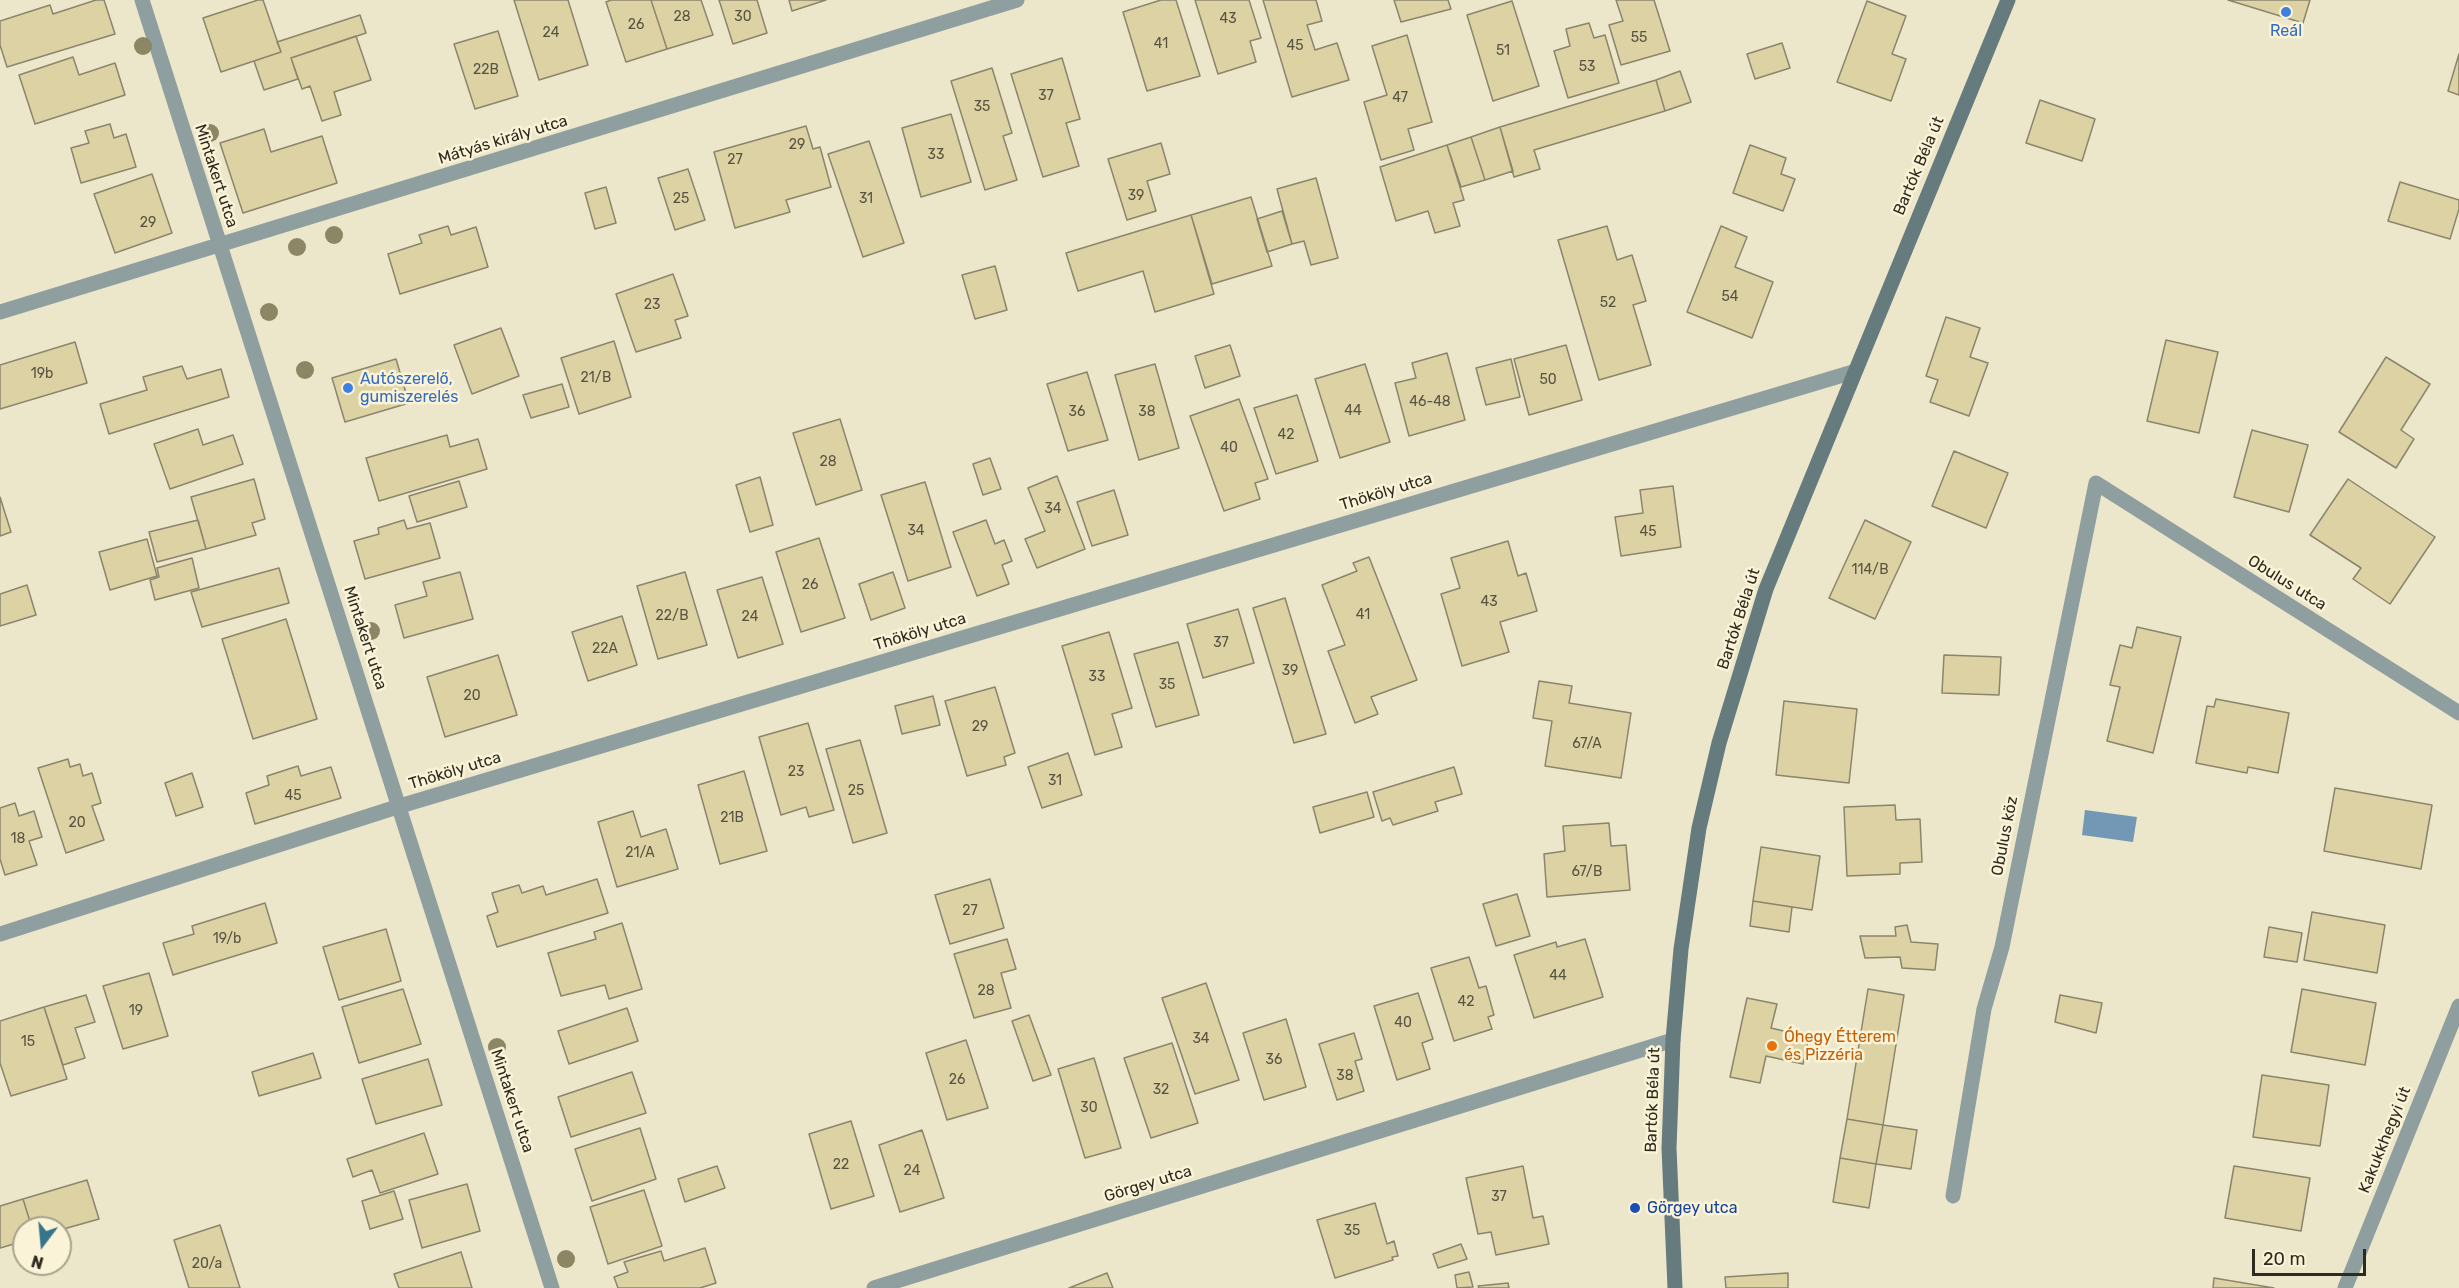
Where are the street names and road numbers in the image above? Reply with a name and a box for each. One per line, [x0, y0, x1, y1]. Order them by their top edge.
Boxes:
street label: Mátyás király utca [436, 111, 570, 169]
street label: Bartók Béla út [1890, 114, 1948, 218]
street label: Mintakert utca [190, 122, 242, 230]
street label: Thököly utca [1338, 469, 1434, 515]
street label: Obulus utca [2244, 551, 2330, 615]
street label: Bartók Béla út [1714, 566, 1764, 672]
street label: Mintakert utca [339, 584, 391, 692]
street label: Thököly utca [872, 609, 968, 655]
street label: Thököly utca [407, 748, 503, 794]
street label: Obulus köz [1988, 795, 2022, 877]
street label: Mintakert utca [486, 1047, 538, 1155]
street label: Bartók Béla út [1642, 1047, 1664, 1153]
street label: Kakukkhegyi út [2355, 1084, 2415, 1196]
street label: Görgey utca [1102, 1162, 1194, 1206]

